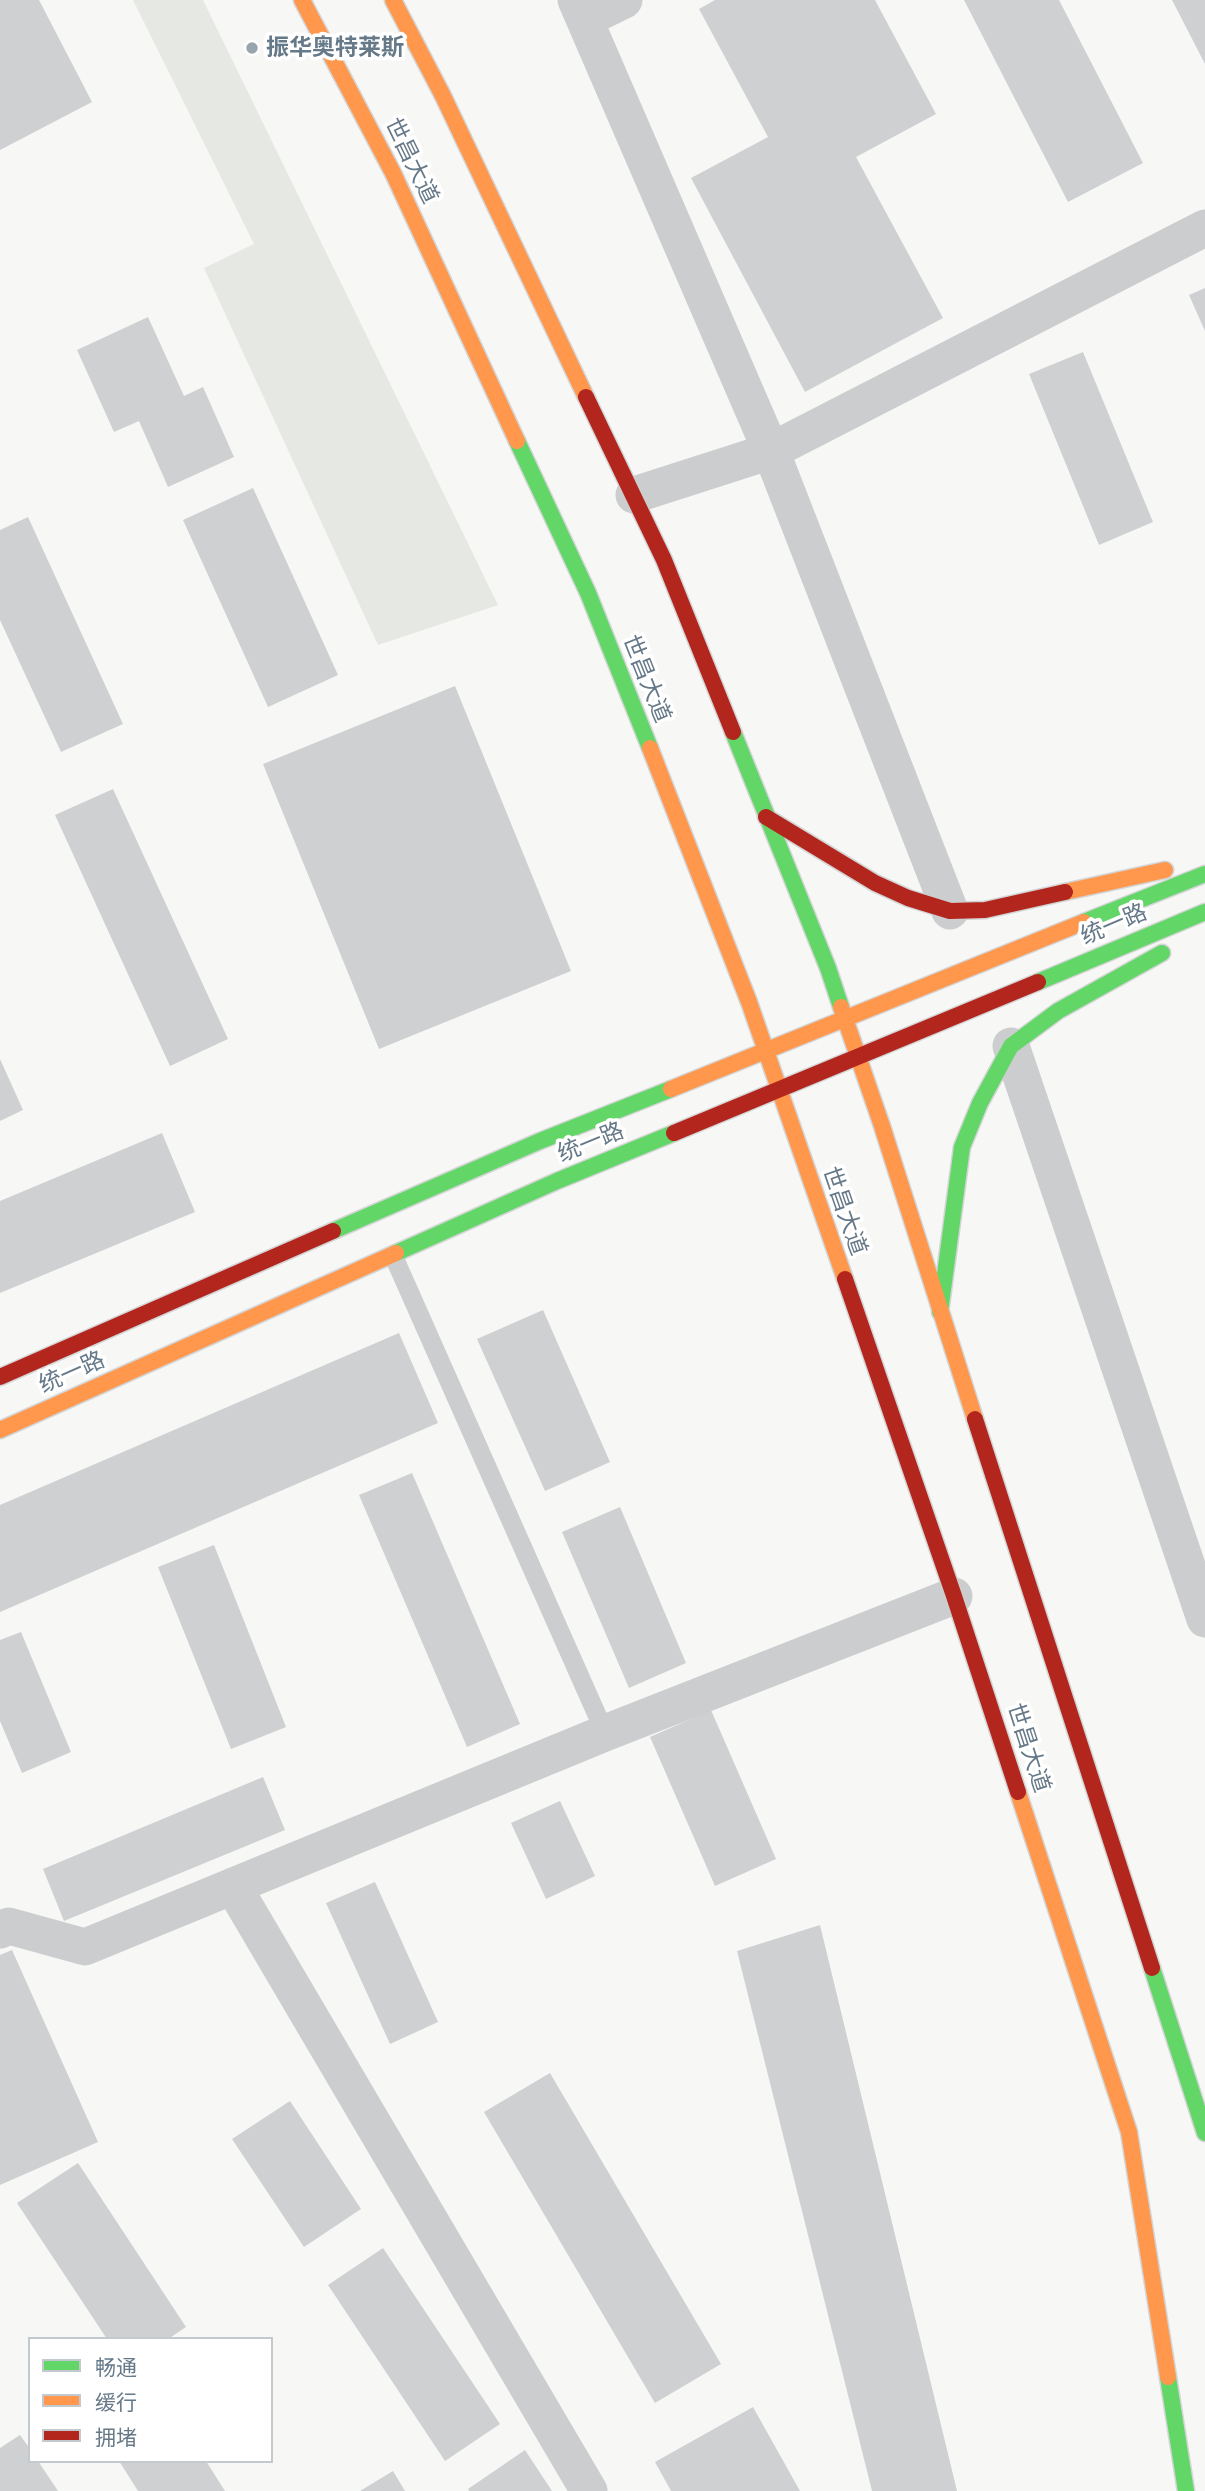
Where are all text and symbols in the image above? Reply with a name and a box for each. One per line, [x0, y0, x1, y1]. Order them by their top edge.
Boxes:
place label: 振华奥特莱斯 [266, 34, 404, 62]
marker: 振华奥特莱斯 [244, 40, 260, 56]
street label: 世昌大道 [378, 114, 444, 208]
street label: 世昌大道 [616, 631, 676, 727]
street label: 统一路 [1077, 899, 1151, 951]
street label: 统一路 [554, 1117, 628, 1169]
street label: 世昌大道 [816, 1163, 872, 1259]
street label: 统一路 [35, 1346, 109, 1400]
street label: 世昌大道 [1001, 1700, 1055, 1796]
legend [28, 2337, 273, 2463]
text: 畅通 [95, 2353, 137, 2381]
text: 缓行 [95, 2388, 137, 2416]
text: 拥堵 [95, 2423, 137, 2451]

